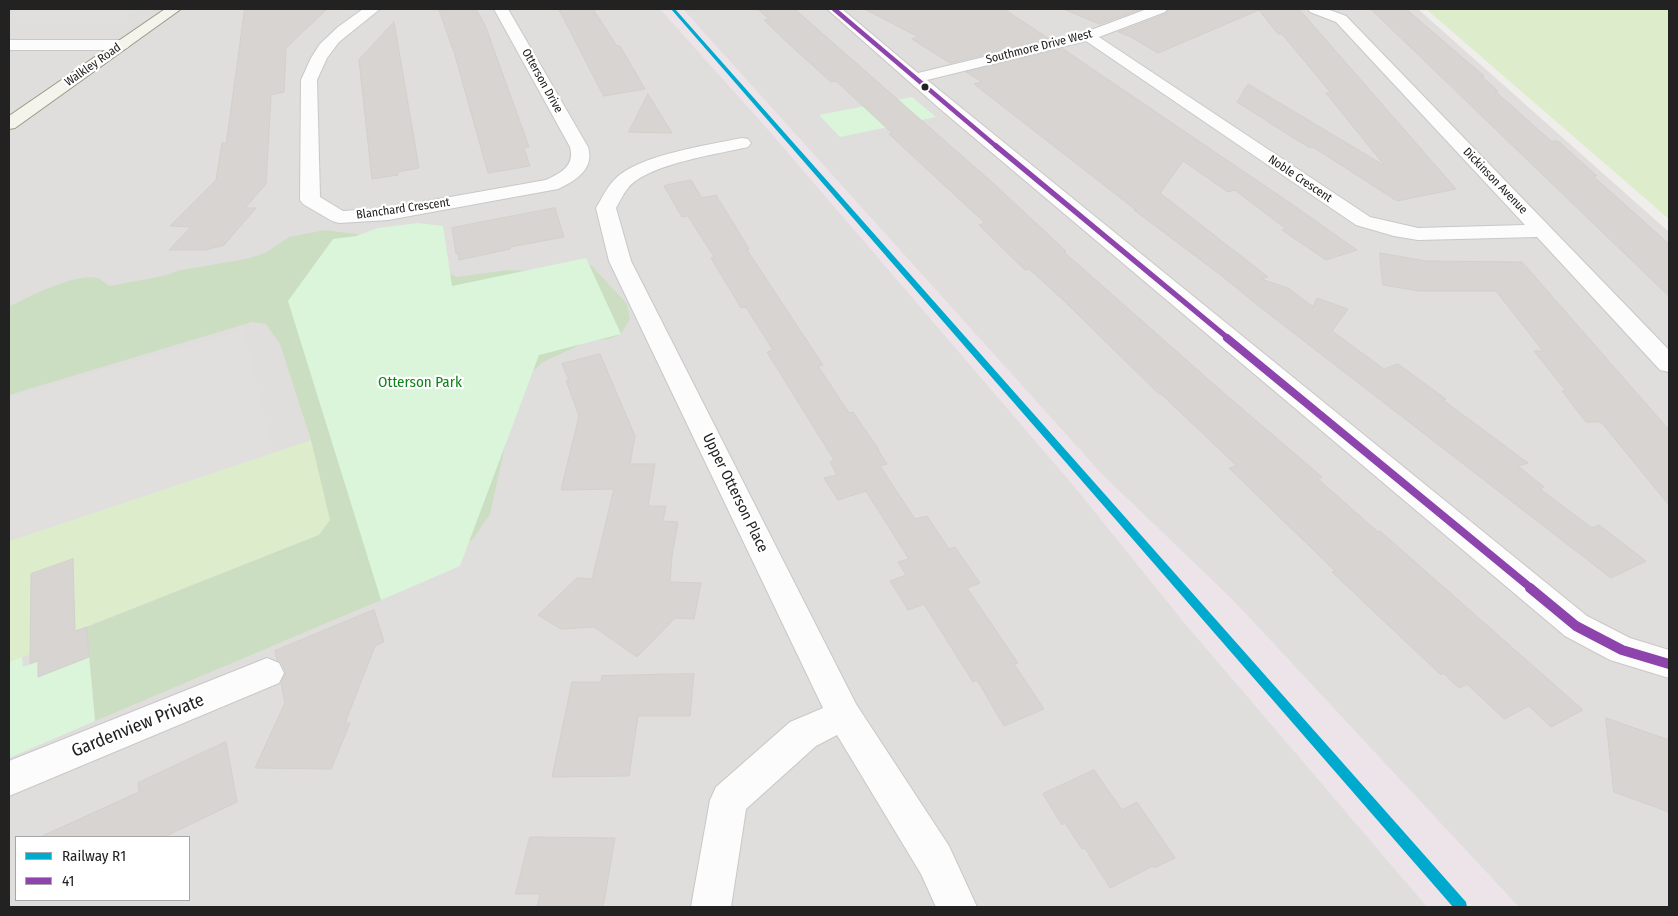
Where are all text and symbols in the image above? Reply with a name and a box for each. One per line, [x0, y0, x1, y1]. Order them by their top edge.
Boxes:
street label: Southmore Drive West [984, 27, 1094, 67]
street label: Walkley Road [62, 40, 124, 90]
street label: Otterson Drive [518, 46, 566, 116]
unlabelled marker [920, 82, 930, 92]
street label: Dickinson Avenue [1460, 145, 1530, 217]
street label: Noble Crescent [1265, 152, 1335, 206]
street label: Blanchard Crescent [355, 195, 451, 223]
park label: Otterson Park [378, 374, 462, 392]
street label: Upper Otterson Place [698, 430, 772, 556]
street label: Gardenview Private [68, 690, 208, 762]
legend [15, 836, 190, 901]
text: Railway R1 [62, 847, 126, 865]
text: 41 [62, 872, 74, 890]

